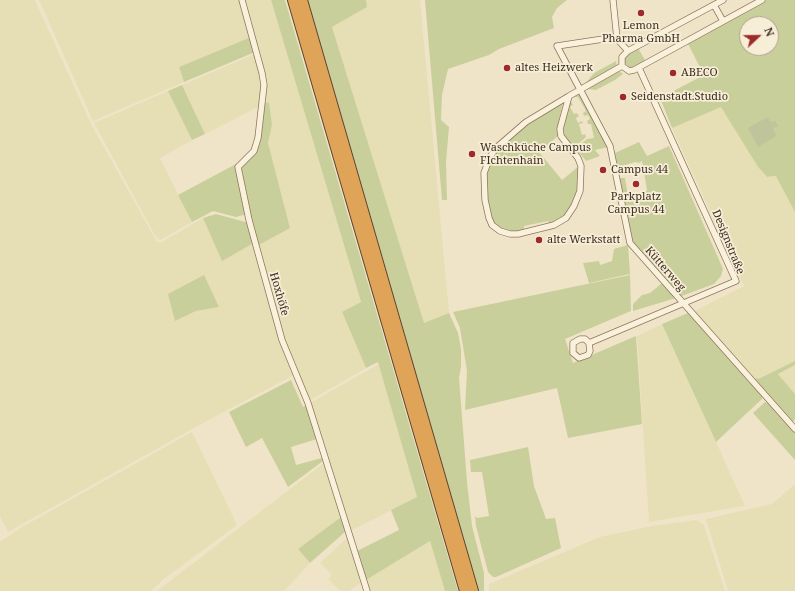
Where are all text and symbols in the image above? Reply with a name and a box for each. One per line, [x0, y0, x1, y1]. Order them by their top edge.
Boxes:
marker: Lemon Pharma GmbH [636, 8, 646, 18]
north arrow [739, 16, 779, 56]
place label: Lemon Pharma GmbH [602, 19, 680, 45]
text: N [761, 25, 778, 39]
place label: altes Heizwerk [515, 61, 593, 75]
marker: altes Heizwerk [502, 63, 512, 73]
place label: ABECO [681, 66, 718, 80]
marker: ABECO [668, 68, 678, 78]
place label: Seidenstadt.Studio [631, 90, 728, 104]
marker: Seidenstadt.Studio [618, 92, 628, 102]
place label: Waschküche Campus FIchtenhain [480, 141, 591, 167]
marker: Waschküche Campus FIchtenhain [467, 149, 477, 159]
place label: Campus 44 [611, 163, 668, 177]
marker: Campus 44 [598, 165, 608, 175]
marker: Parkplatz Campus 44 [631, 179, 641, 189]
place label: Parkplatz Campus 44 [607, 190, 665, 216]
street label: Designstraße [709, 208, 747, 276]
place label: alte Werkstatt [547, 233, 620, 247]
marker: alte Werkstatt [534, 235, 544, 245]
street label: Kütterweg [642, 244, 688, 294]
street label: Hoxhöfe [266, 271, 292, 317]

